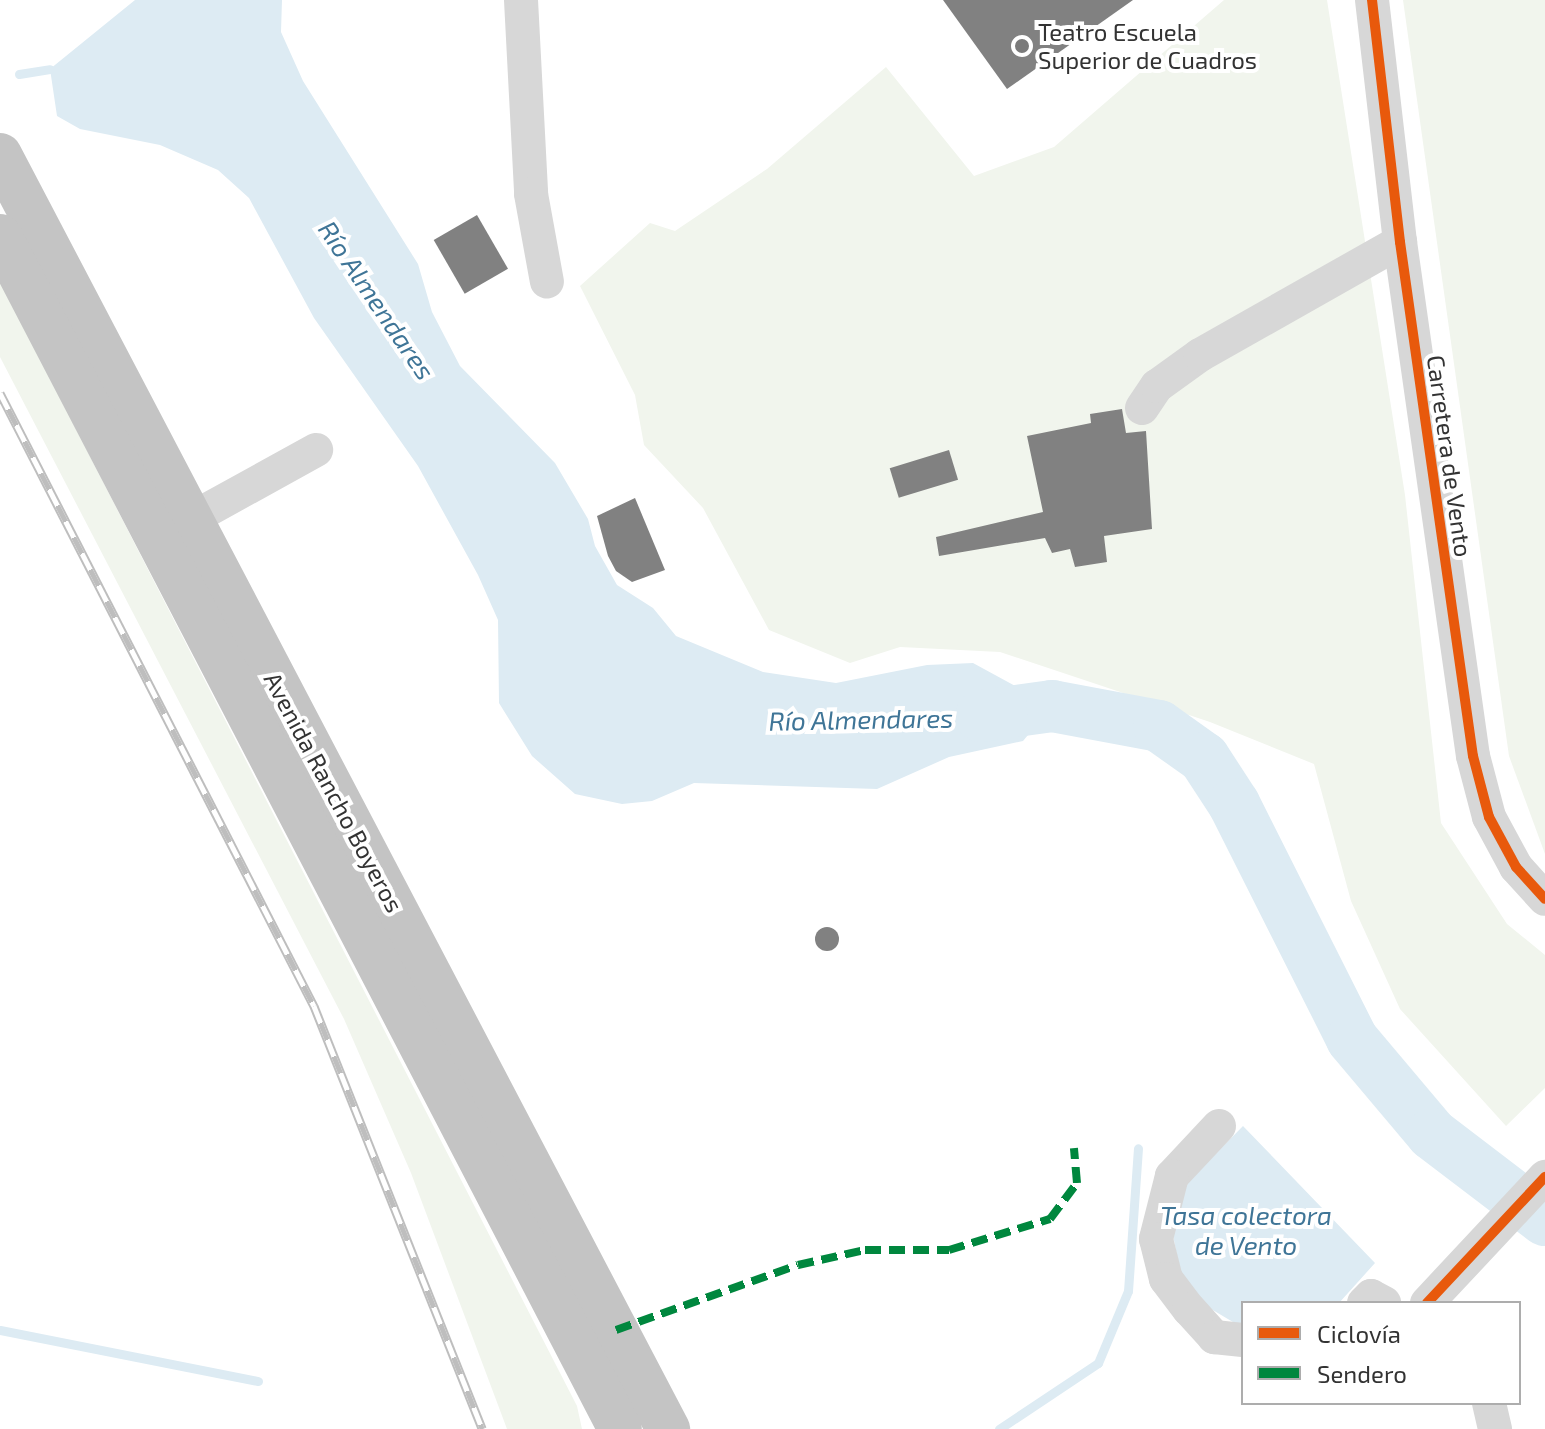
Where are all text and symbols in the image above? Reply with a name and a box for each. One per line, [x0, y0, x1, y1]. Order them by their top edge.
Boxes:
place label: Teatro Escuela Superior de Cuadros [1038, 18, 1258, 74]
marker: Teatro Escuela Superior de Cuadros [1013, 37, 1031, 55]
water label: Río Almendares [312, 214, 442, 386]
street label: Carretera de Vento [1422, 353, 1478, 559]
street label: Avenida Rancho Boyeros [258, 667, 410, 917]
water label: Río Almendares [768, 702, 954, 736]
water label: Tasa colectora de Vento [1160, 1199, 1332, 1260]
legend [1241, 1301, 1521, 1405]
text: Ciclovía [1317, 1319, 1401, 1348]
text: Sendero [1317, 1359, 1407, 1388]

